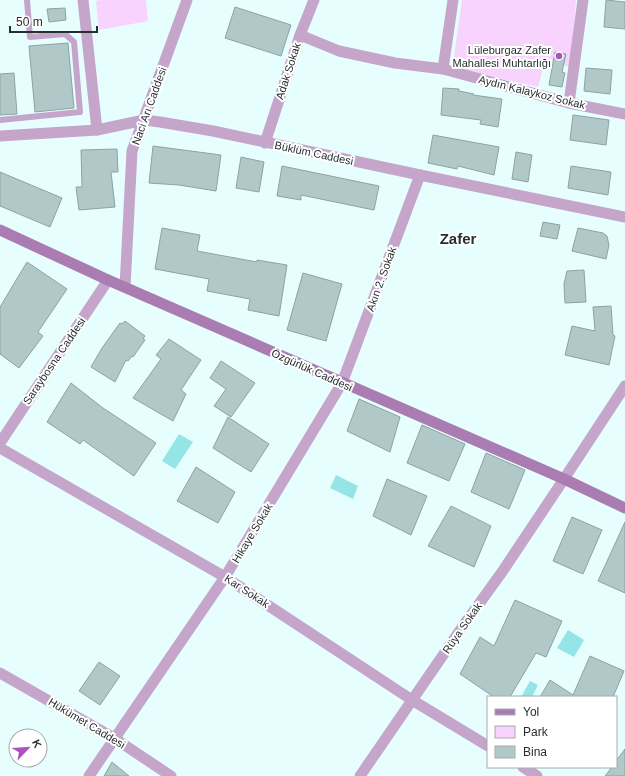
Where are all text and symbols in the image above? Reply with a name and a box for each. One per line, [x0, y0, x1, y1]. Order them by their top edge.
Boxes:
scale bar [10, 8, 97, 34]
text: 50 m [16, 15, 43, 29]
street label: Adak Sokak [273, 41, 303, 101]
place label: Lüleburgaz Zafer Mahallesi Muhtarlığı [453, 44, 551, 69]
marker: Lüleburgaz Zafer Mahallesi Muhtarlığı [554, 51, 564, 61]
street label: Naci Arı Caddesi [129, 65, 169, 147]
street label: Aydın Kalaykoz Sokak [478, 73, 587, 111]
street label: Büklüm Caddesi [274, 139, 354, 167]
district label: Zafer [440, 230, 476, 247]
street label: Akın 2. Sokak [364, 245, 398, 313]
street label: Saraybosna Caddesi [20, 315, 88, 407]
street label: Özgürlük Caddesi [270, 347, 354, 393]
street label: Hikaye Sokak [230, 501, 275, 565]
street label: Kar Sokak [222, 572, 272, 610]
street label: Rüya Sokak [440, 600, 484, 656]
street label: Hükümet Caddesi [46, 695, 128, 751]
legend [487, 696, 617, 768]
text: Yol [523, 705, 539, 719]
text: Park [523, 725, 549, 739]
north arrow [8, 728, 48, 768]
text: K [30, 738, 44, 750]
text: Bina [523, 745, 547, 759]

